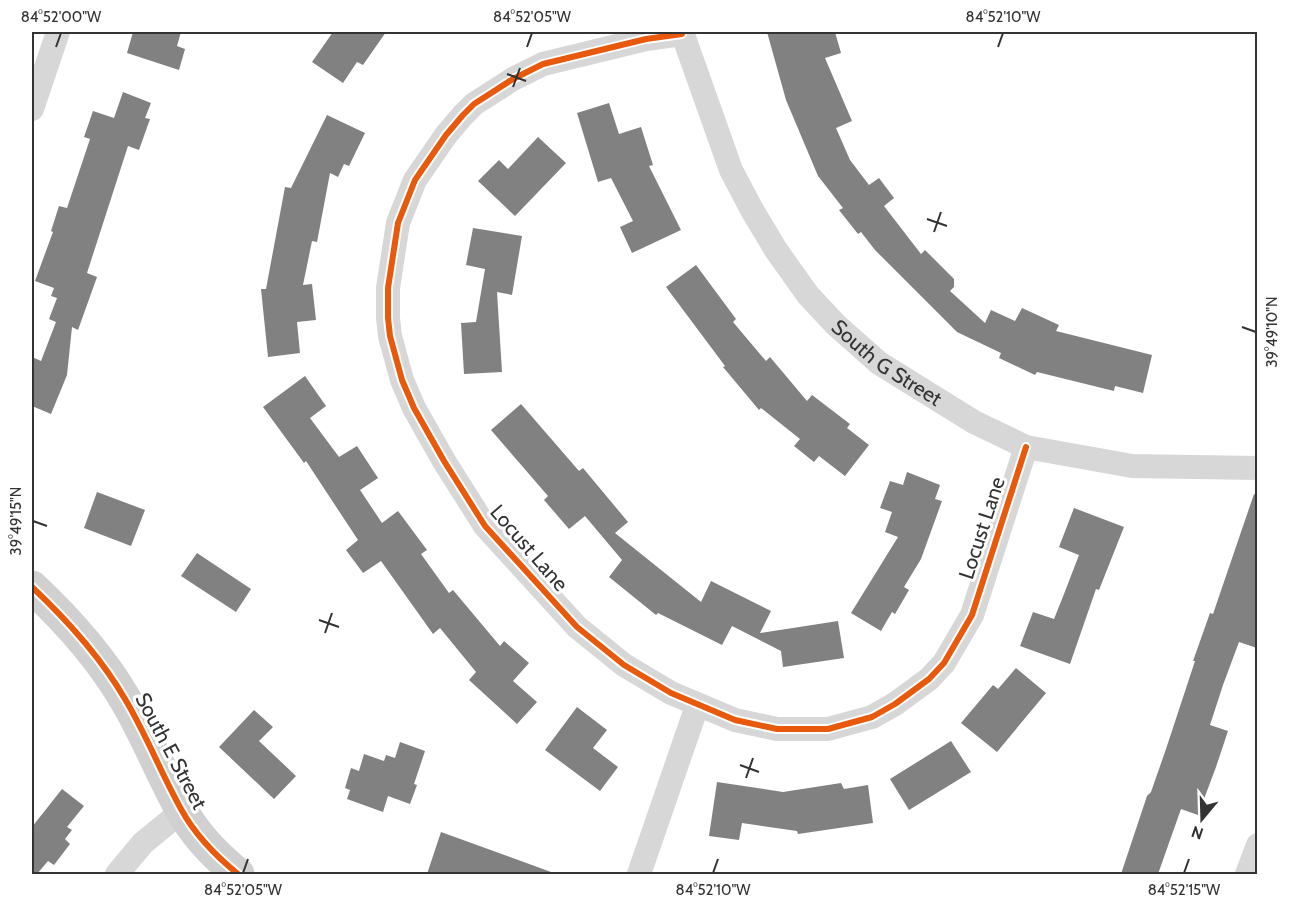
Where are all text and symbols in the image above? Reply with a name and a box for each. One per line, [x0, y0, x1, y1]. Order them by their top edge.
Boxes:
text: 84°52'00"W [21, 8, 102, 26]
text: 84°52'05"W [493, 8, 572, 26]
text: 84°52'10"W [966, 8, 1041, 26]
text: 39°49'10"N [1263, 296, 1281, 368]
street label: South G Street [827, 314, 947, 411]
street label: Locust Lane [953, 473, 1010, 582]
text: 39°49'15"N [7, 487, 25, 555]
street label: Locust Lane [485, 499, 574, 596]
street label: South E Street [130, 688, 213, 813]
north arrow [1172, 789, 1232, 849]
text: N [1189, 822, 1206, 844]
text: 84°52'05"W [204, 881, 283, 899]
text: 84°52'10"W [676, 881, 751, 899]
text: 84°52'15"W [1148, 881, 1221, 899]

